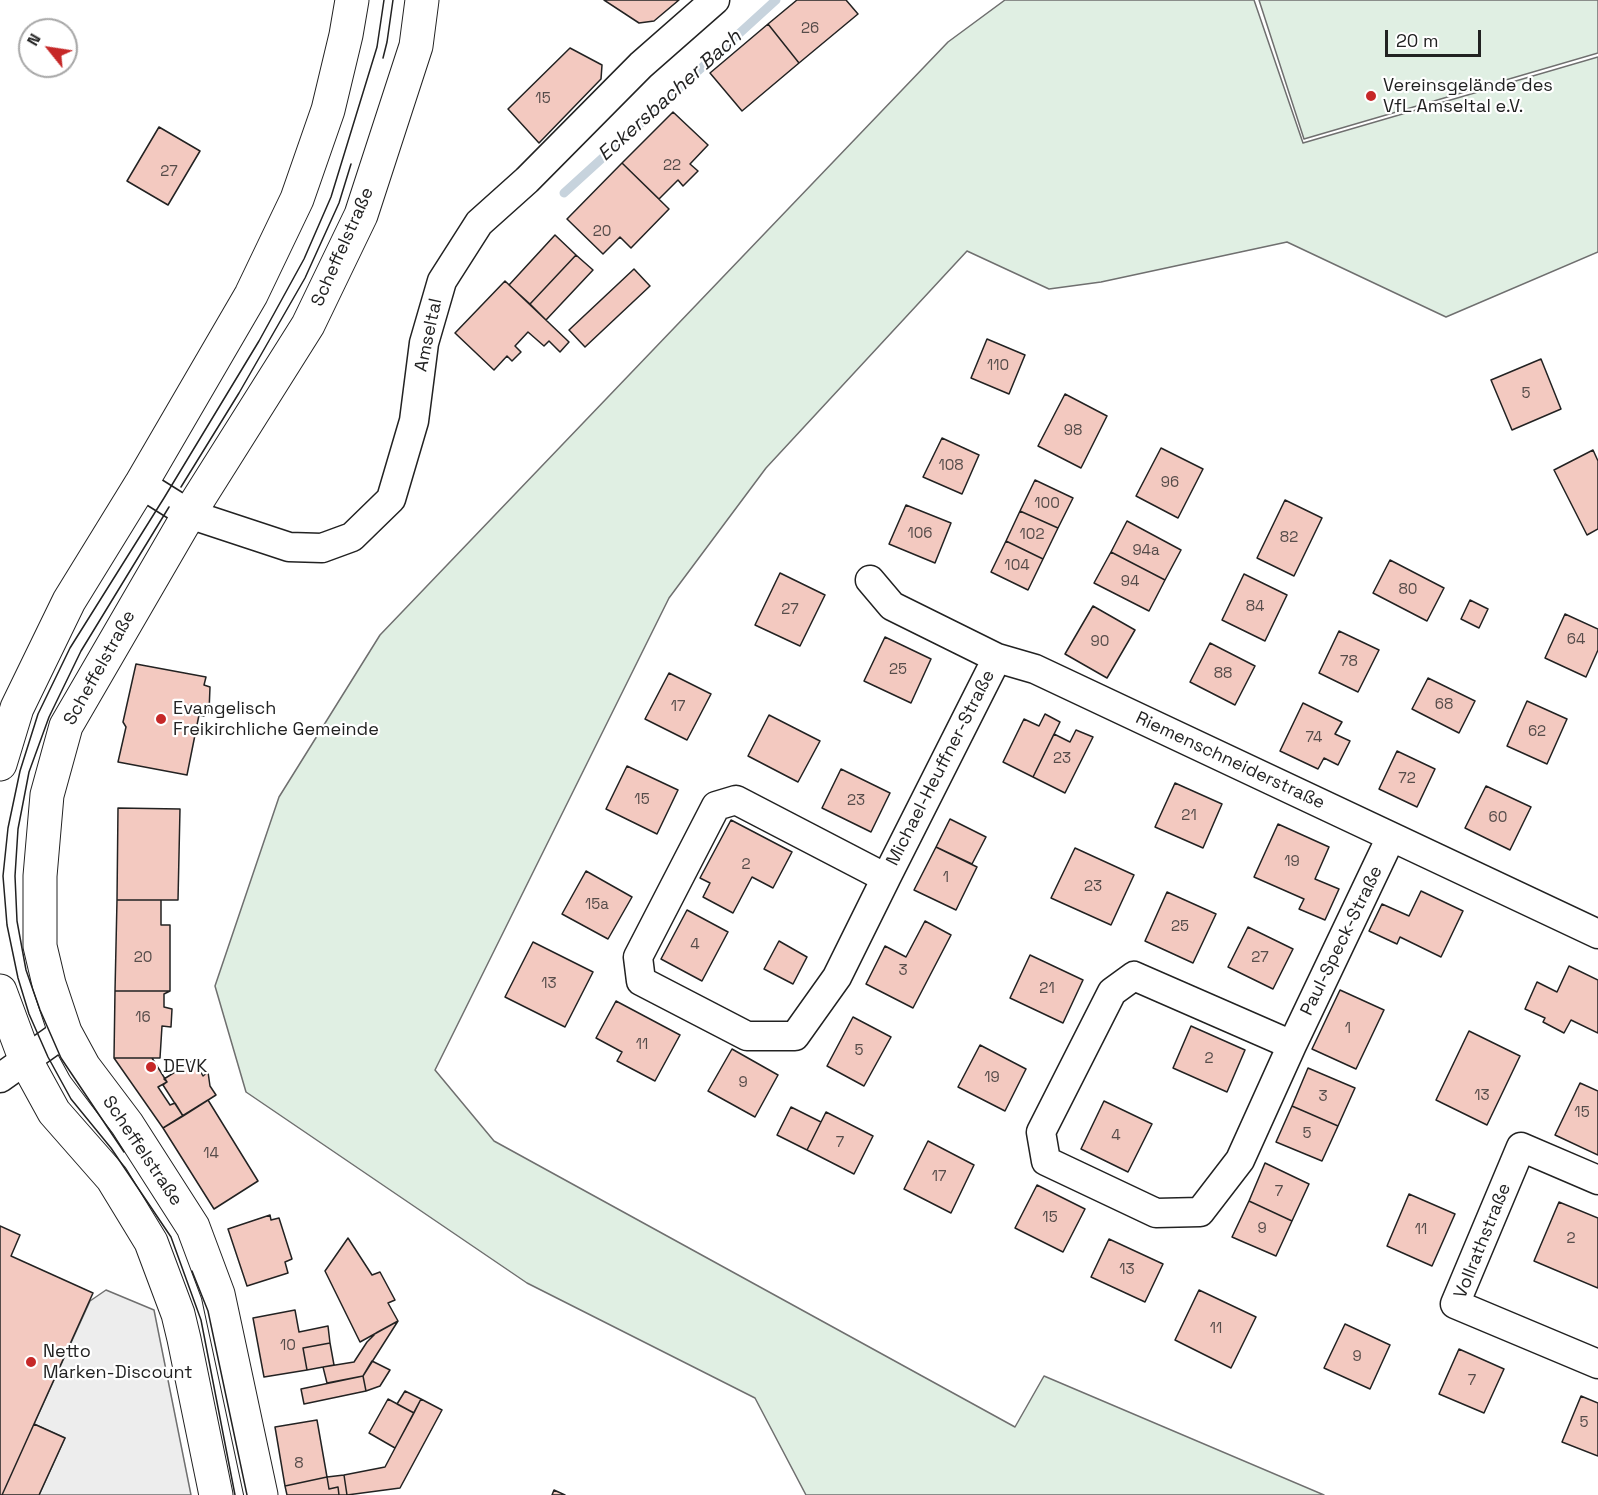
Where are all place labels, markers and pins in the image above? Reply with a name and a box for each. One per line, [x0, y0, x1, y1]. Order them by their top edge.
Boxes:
place label: Vereinsgelände des VfL Amseltal e.V. [1383, 75, 1553, 118]
marker: Vereinsgelände des VfL Amseltal e.V. [1364, 89, 1378, 103]
place label: Evangelisch Freikirchliche Gemeinde [173, 698, 379, 740]
marker: Evangelisch Freikirchliche Gemeinde [154, 712, 168, 726]
place label: DEVK [163, 1056, 207, 1078]
marker: DEVK [144, 1060, 158, 1074]
place label: Netto Marken-Discount [43, 1341, 193, 1384]
marker: Netto Marken-Discount [24, 1355, 38, 1369]

